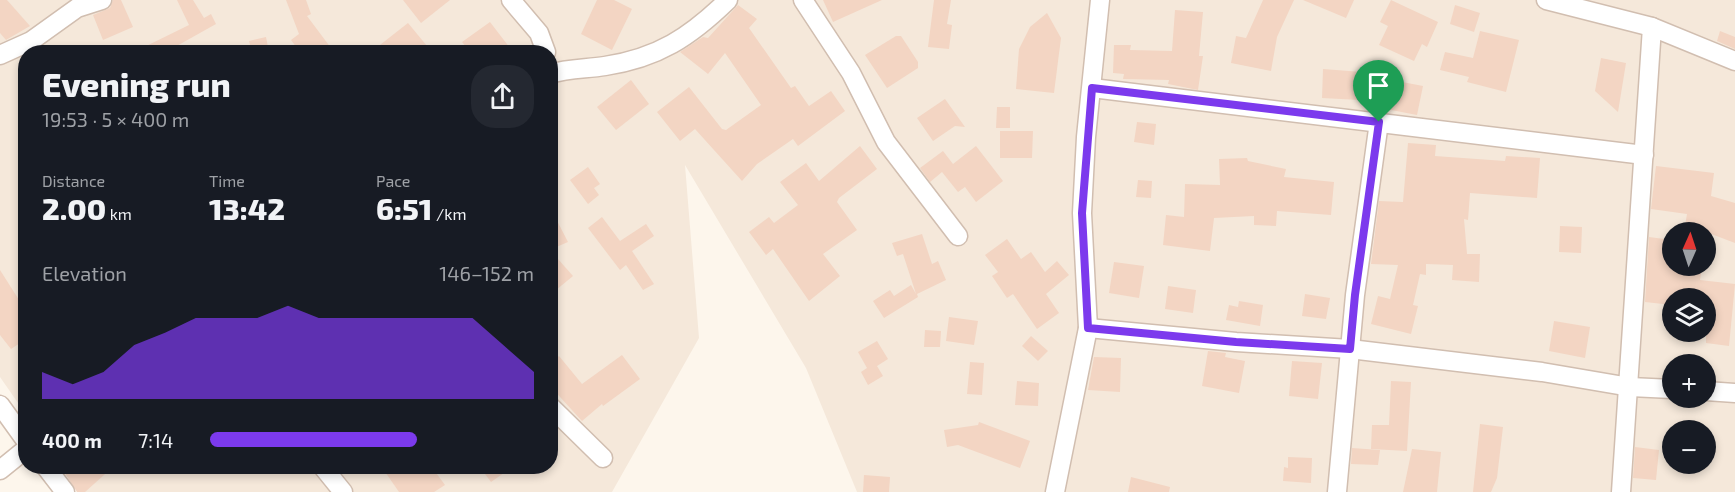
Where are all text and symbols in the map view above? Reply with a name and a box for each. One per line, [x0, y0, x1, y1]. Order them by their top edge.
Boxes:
pin [1353, 60, 1404, 122]
text: Evening run [42, 64, 231, 104]
button: share [471, 65, 534, 128]
icon: arrive [1362, 69, 1395, 102]
text: 19:53 · 5 × 400 m [42, 107, 189, 131]
text: Distance [42, 171, 105, 190]
text: Time [209, 171, 245, 190]
text: Pace [376, 171, 410, 190]
text: 2.00 [42, 190, 106, 226]
text: 13:42 [209, 190, 285, 226]
text: 6:51 [376, 190, 432, 226]
text: km [106, 204, 132, 223]
text: /km [432, 204, 466, 223]
north arrow [1662, 222, 1716, 276]
map controls [1662, 222, 1716, 474]
text: Elevation [42, 261, 127, 285]
text: 146–152 m [439, 261, 534, 285]
button: layers [1662, 288, 1716, 342]
button: + [1662, 354, 1716, 408]
button: − [1662, 420, 1716, 474]
text: 400 m [42, 428, 102, 452]
text: 7:14 [138, 428, 173, 452]

